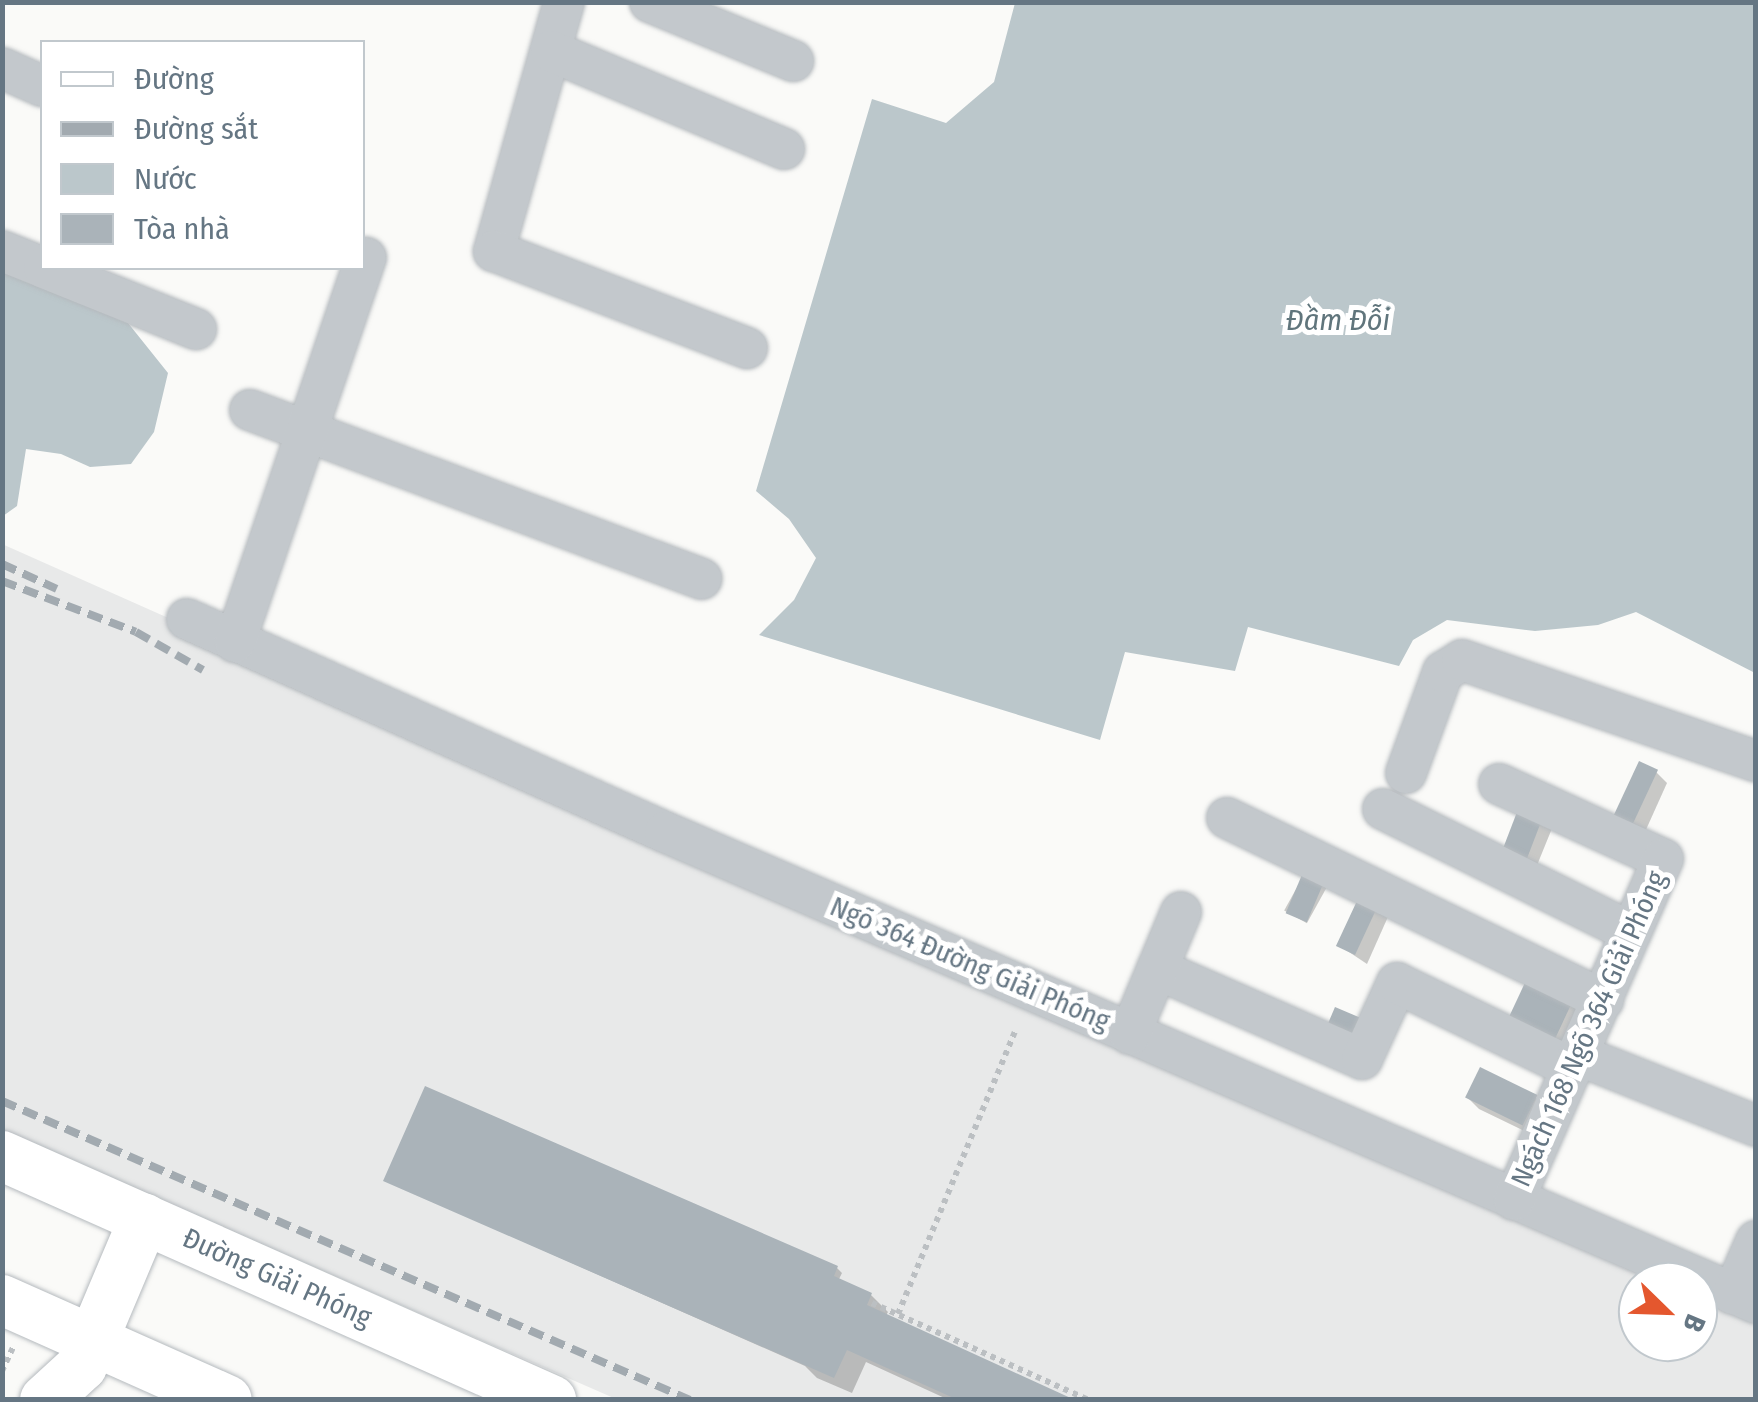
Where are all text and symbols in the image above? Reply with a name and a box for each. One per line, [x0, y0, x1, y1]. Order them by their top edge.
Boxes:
legend [40, 40, 365, 270]
text: Đường [134, 61, 214, 97]
text: Đường sắt [134, 111, 258, 147]
text: Nước [134, 161, 197, 197]
text: Tòa nhà [134, 211, 230, 247]
water label: Đầm Đỗi [1286, 302, 1390, 338]
street label: Ngách 168 Ngõ 364 Giải Phóng [1504, 866, 1674, 1192]
street label: Ngõ 364 Đường Giải Phóng [825, 890, 1115, 1038]
street label: Đường Giải Phóng [177, 1221, 377, 1335]
north arrow [1618, 1262, 1718, 1362]
text: B [1676, 1309, 1712, 1337]

